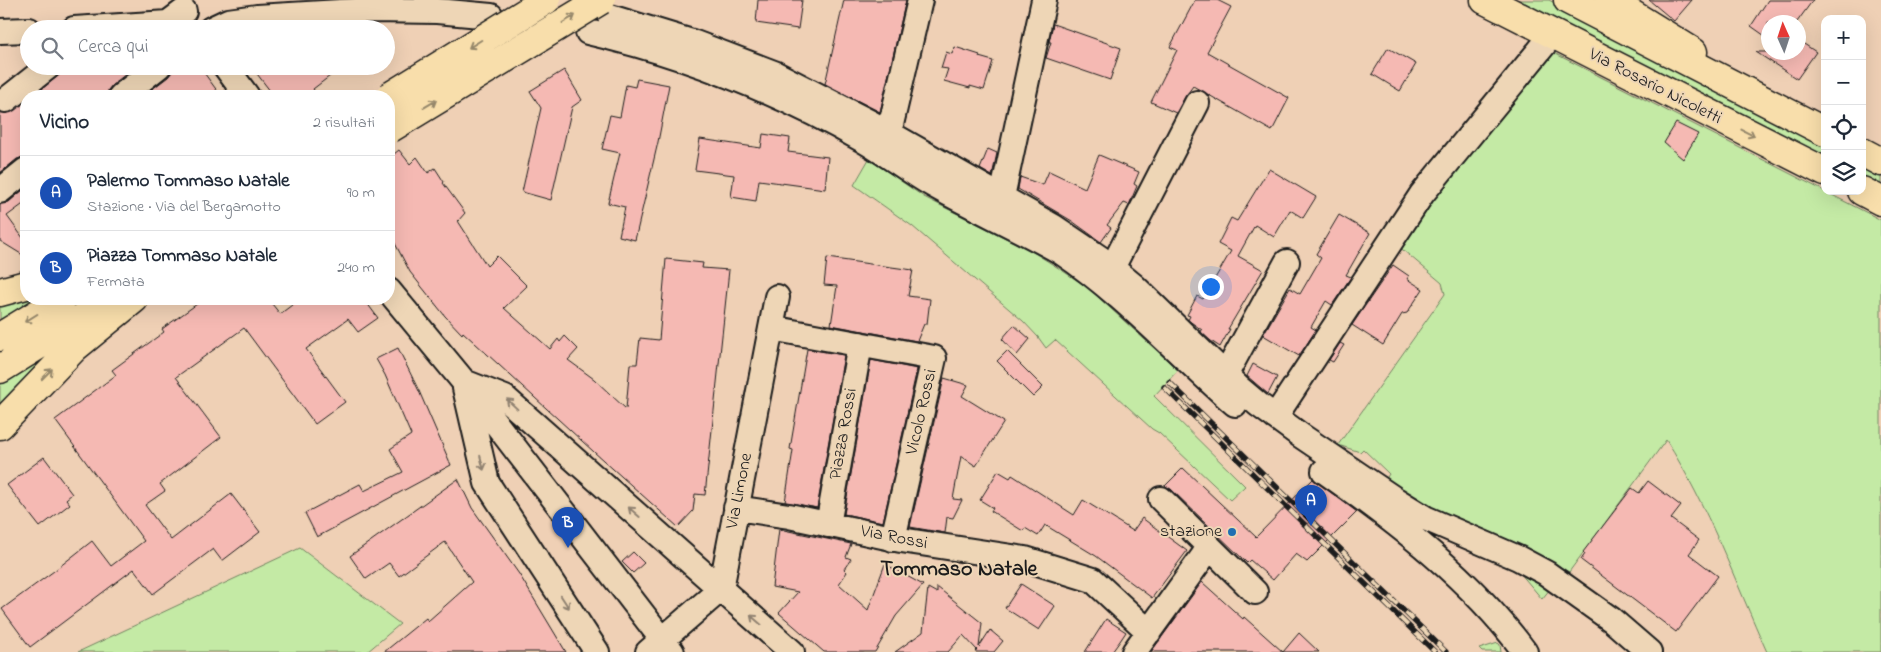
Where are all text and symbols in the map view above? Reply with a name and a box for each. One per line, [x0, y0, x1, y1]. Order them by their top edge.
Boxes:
one-way arrow [562, 14, 576, 24]
north arrow [1761, 15, 1806, 60]
map controls [1821, 15, 1866, 195]
button: + [1821, 15, 1866, 60]
search box [20, 20, 395, 75]
icon: search [38, 34, 66, 62]
text: Cerca qui [78, 34, 148, 61]
one-way arrow [468, 39, 482, 49]
street label: Via Rosario Nicoletti [1583, 42, 1726, 132]
button: − [1821, 60, 1866, 105]
one-way arrow [423, 98, 437, 108]
button: locate [1821, 105, 1866, 150]
text: Vicino [40, 108, 89, 138]
text: 2 risultati [313, 111, 375, 135]
one-way arrow [1740, 129, 1755, 139]
button: layers [1821, 150, 1866, 195]
text: Palermo Tommaso Natale [87, 168, 290, 195]
text: A [51, 181, 61, 205]
text: 90 m [347, 181, 375, 205]
text: Stazione · Via del Bergamotto [87, 195, 281, 219]
text: Piazza Tommaso Natale [87, 243, 277, 270]
text: B [51, 256, 61, 280]
text: 240 m [337, 256, 375, 280]
text: Fermata [87, 270, 145, 294]
your location [1198, 274, 1224, 300]
one-way arrow [25, 313, 39, 323]
street label: Vicolo Rossi [899, 367, 944, 458]
one-way arrow [41, 368, 53, 380]
street label: Piazza Rossi [823, 386, 865, 482]
one-way arrow [506, 398, 519, 410]
street label: Via Limone [720, 450, 760, 532]
one-way arrow [478, 455, 487, 471]
pin: A [1295, 485, 1327, 526]
one-way arrow [627, 506, 640, 518]
pin: B [552, 507, 584, 548]
street label: Via Rossi [857, 519, 930, 557]
place label: stazione [1160, 519, 1223, 545]
marker: stazione [1226, 526, 1238, 538]
district label: Tommaso Natale [881, 554, 1039, 586]
one-way arrow [560, 595, 570, 609]
one-way arrow [749, 614, 762, 625]

